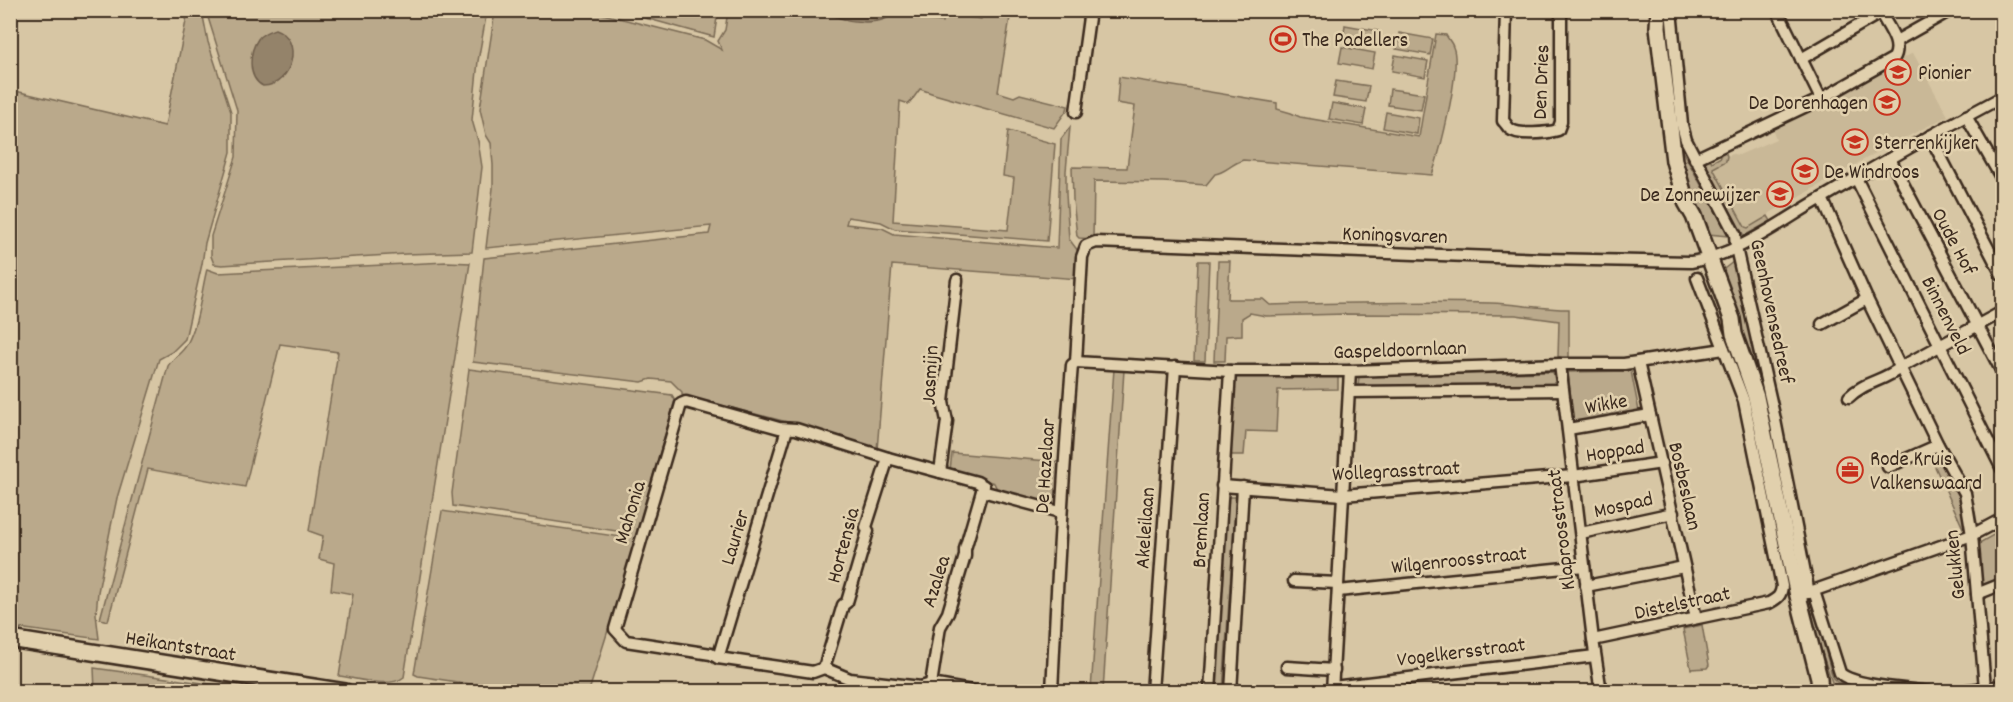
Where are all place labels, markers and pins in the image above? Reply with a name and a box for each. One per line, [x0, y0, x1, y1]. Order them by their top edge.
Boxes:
sports icon: The Padellers [1268, 24, 1298, 54]
place label: The Padellers [1302, 27, 1408, 57]
school or university icon: Pionier [1883, 57, 1913, 87]
place label: Pionier [1918, 60, 1972, 90]
school or university icon: De Dorenhagen [1872, 87, 1902, 117]
place label: De Dorenhagen [1749, 90, 1868, 120]
school or university icon: Sterrenkijker [1840, 127, 1870, 157]
place label: Sterrenkijker [1874, 130, 1979, 160]
school or university icon: De Windroos [1790, 156, 1820, 186]
place label: De Windroos [1824, 159, 1920, 189]
school or university icon: De Zonnewijzer [1765, 179, 1795, 209]
place label: De Zonnewijzer [1640, 182, 1760, 212]
place label: Rode Kruis Valkenswaard [1870, 446, 1982, 500]
office icon: Rode Kruis Valkenswaard [1835, 455, 1865, 485]

